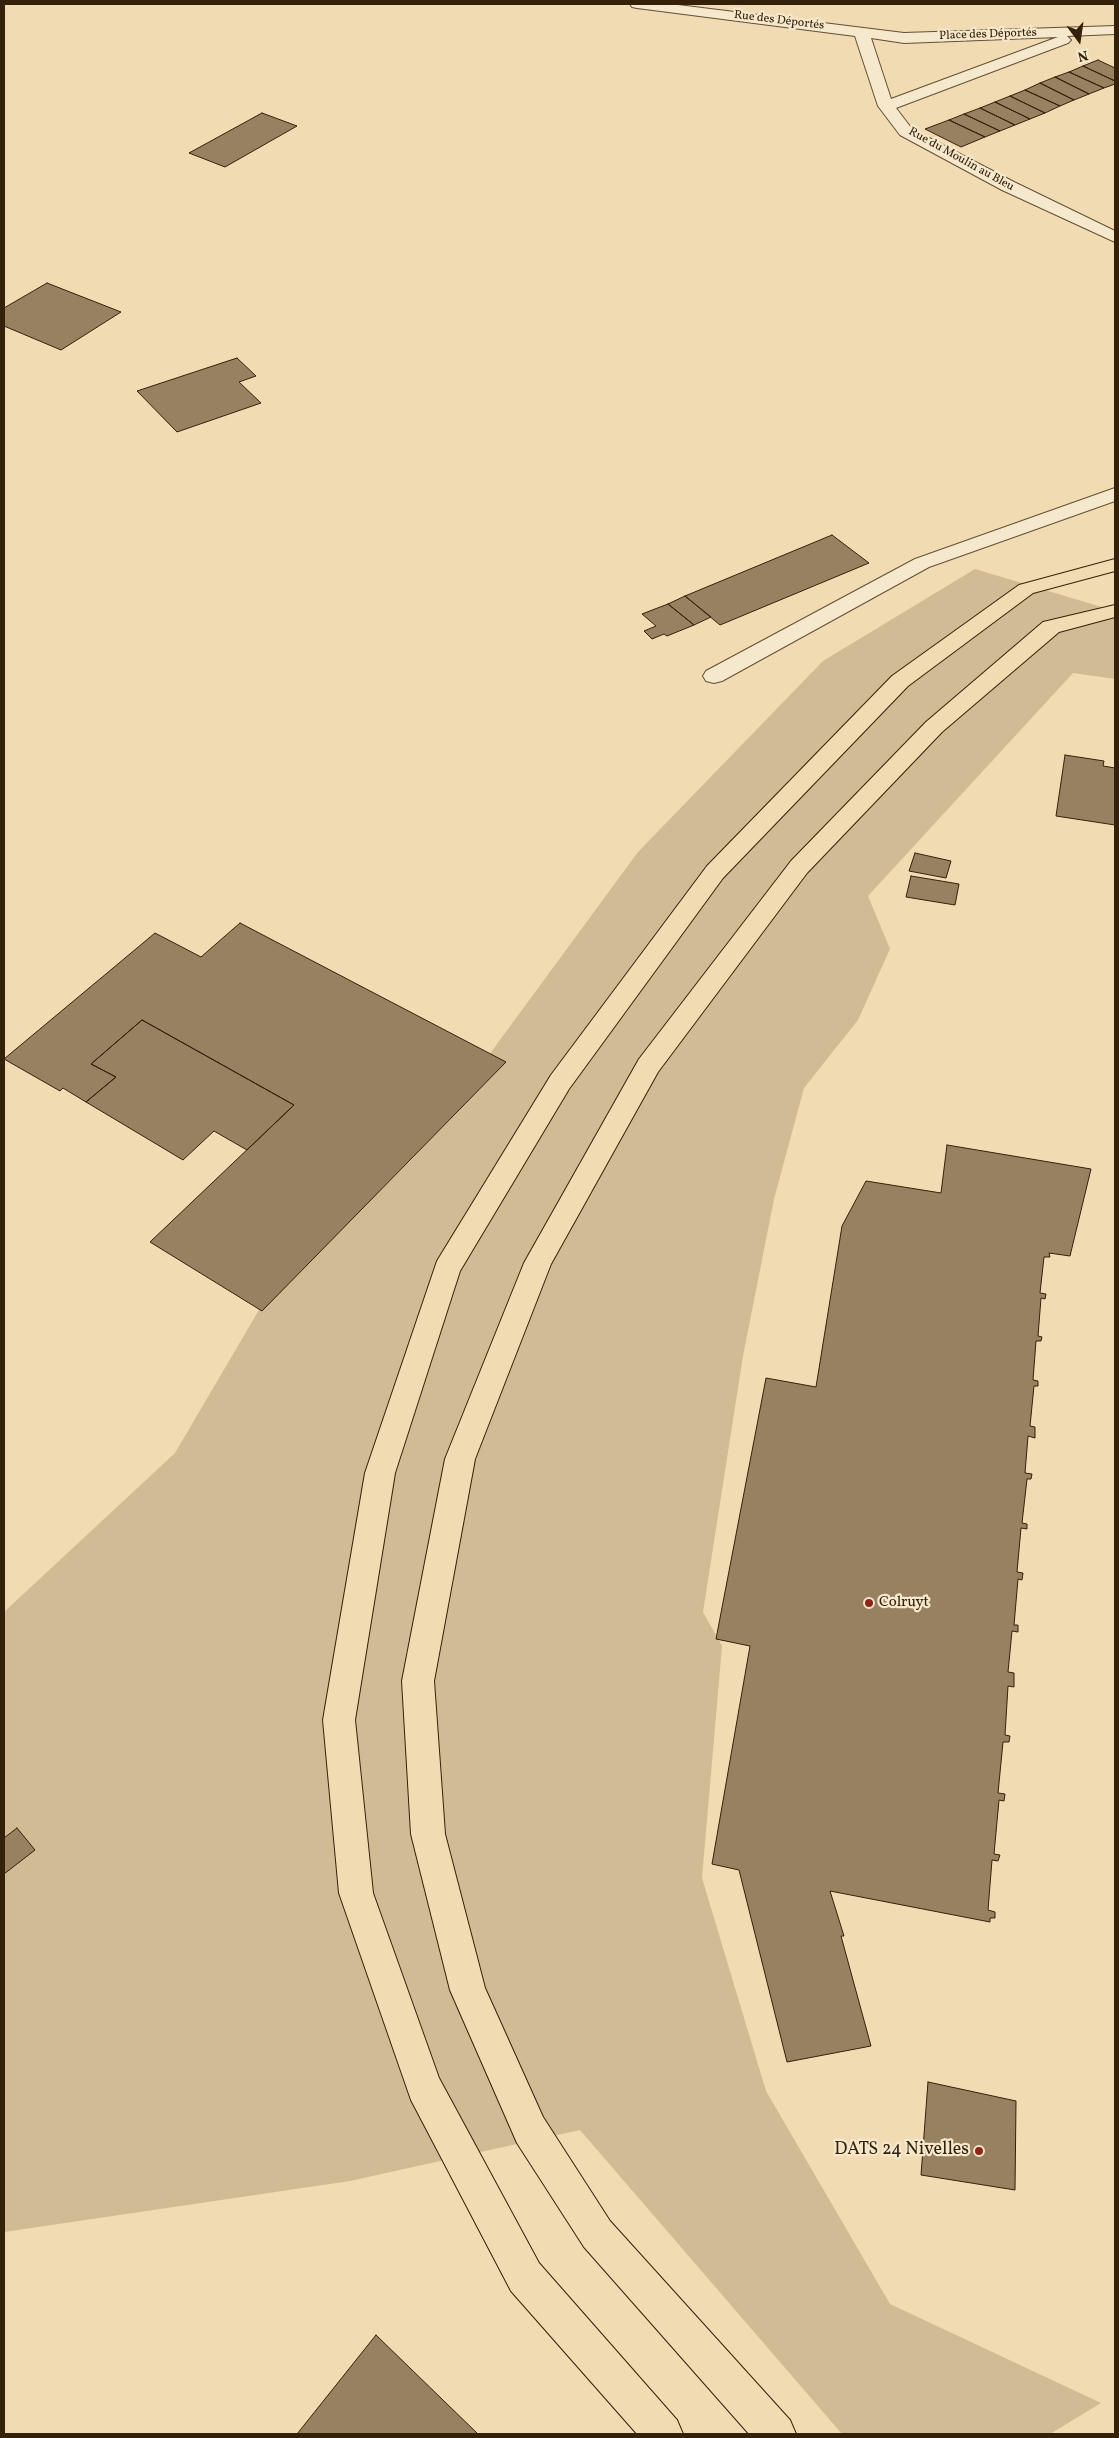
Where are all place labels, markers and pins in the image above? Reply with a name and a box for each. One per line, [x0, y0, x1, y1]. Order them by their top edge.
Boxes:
place label: Colruyt [879, 1594, 929, 1612]
marker: Colruyt [863, 1597, 875, 1609]
place label: DATS 24 Nivelles [834, 2140, 969, 2162]
marker: DATS 24 Nivelles [973, 2145, 985, 2157]

